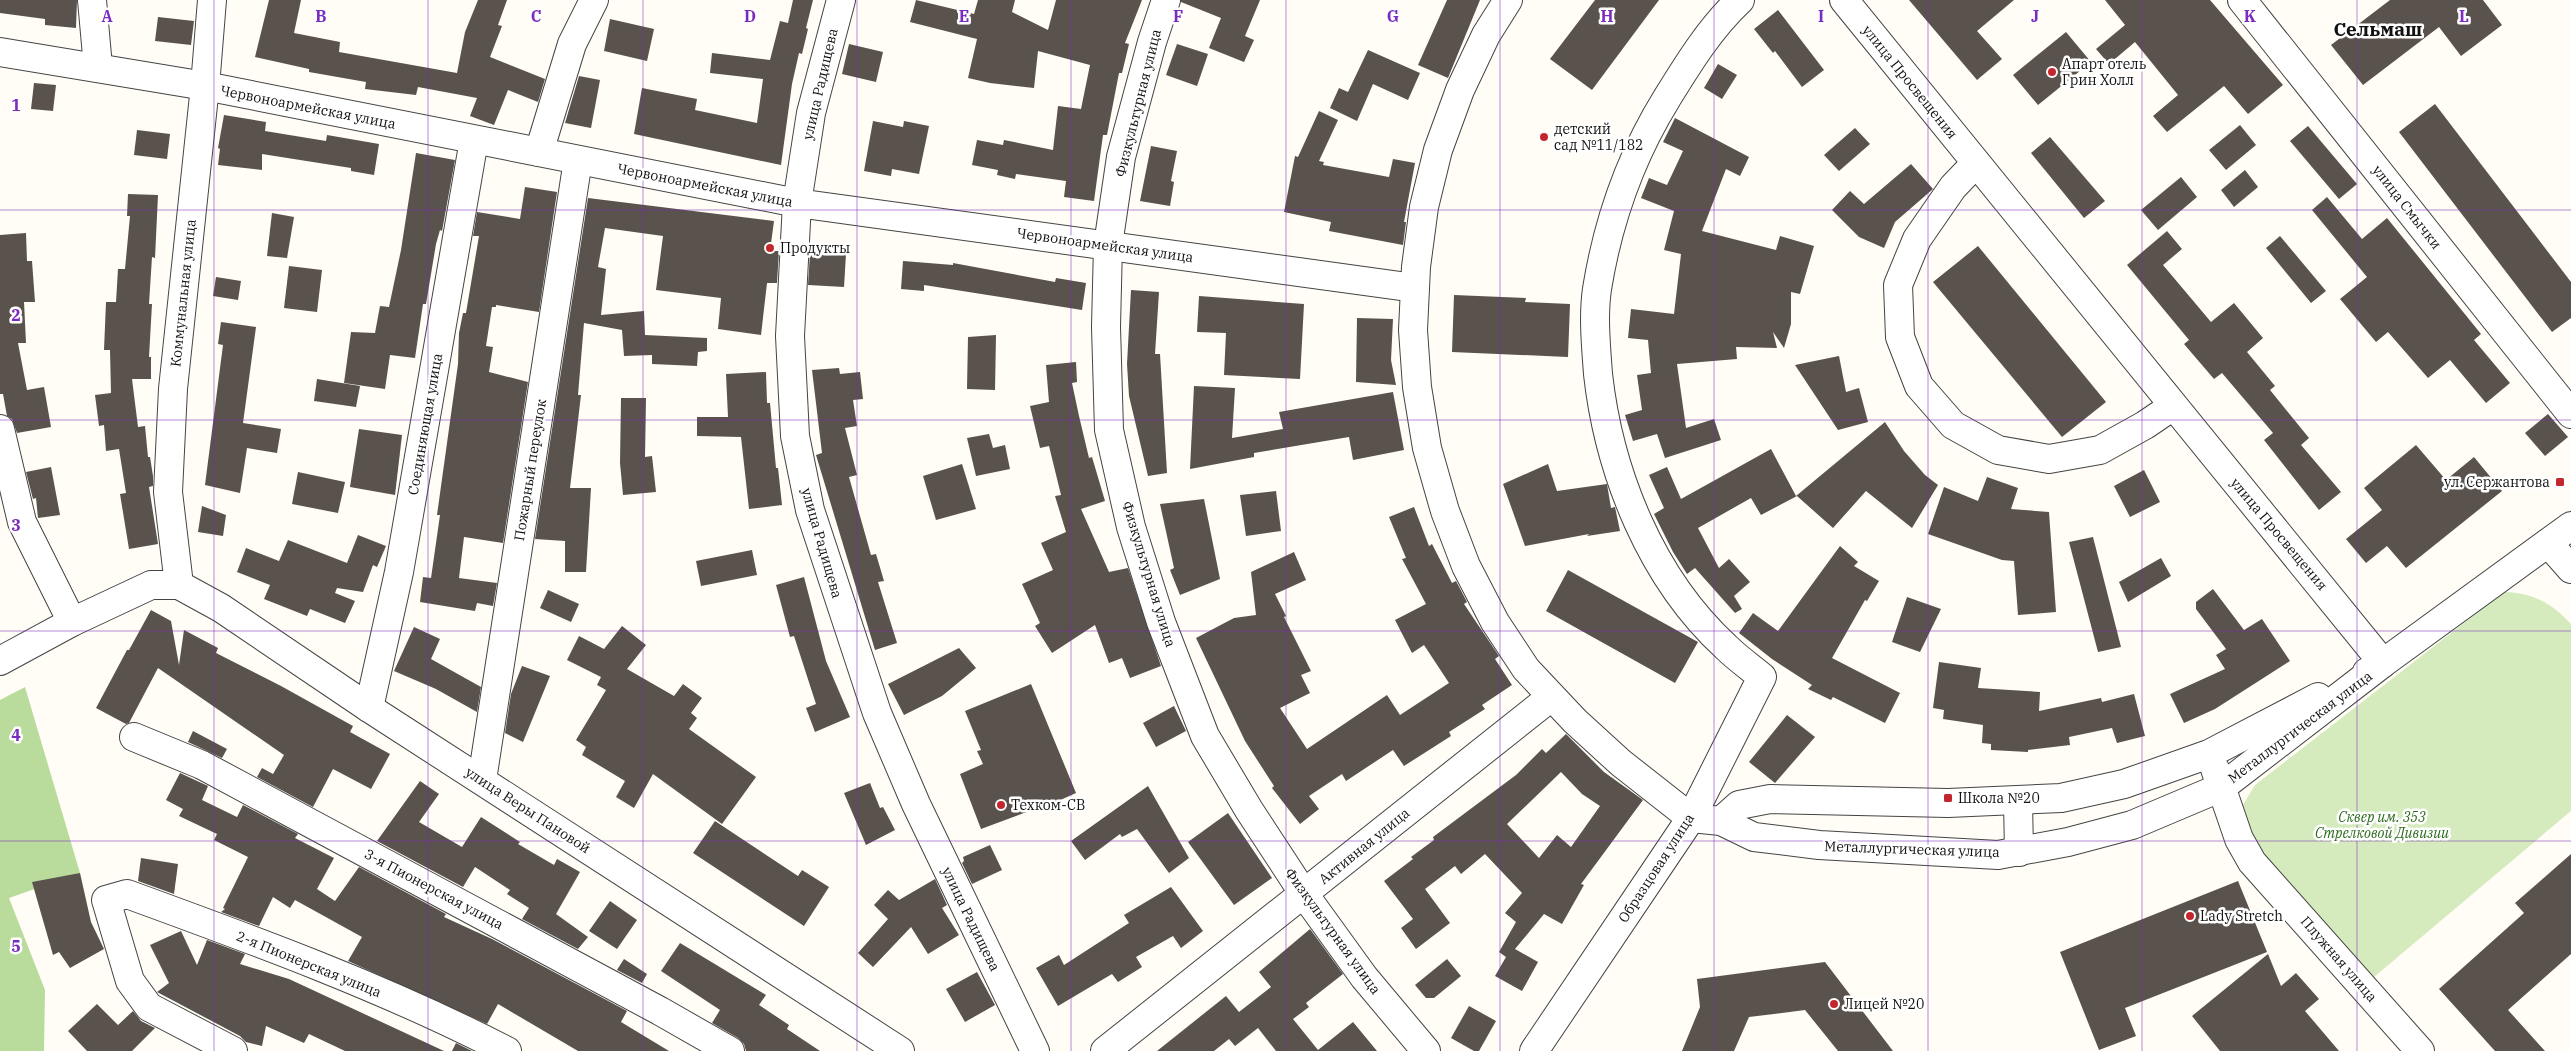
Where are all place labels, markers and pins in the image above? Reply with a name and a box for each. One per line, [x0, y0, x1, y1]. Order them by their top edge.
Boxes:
place label: Апарт отель Грин Холл [2062, 55, 2147, 89]
marker: Апарт отель Грин Холл [2046, 66, 2058, 78]
place label: детский сад №11/182 [1554, 120, 1644, 154]
marker: детский сад №11/182 [1538, 131, 1550, 143]
place label: Продукты [780, 239, 850, 257]
marker: Продукты [764, 242, 776, 254]
place label: ул. Сержантова [2444, 473, 2550, 491]
marker: ул. Сержантова [2554, 476, 2566, 488]
place label: Школа №20 [1958, 789, 2040, 807]
marker: Школа №20 [1942, 792, 1954, 804]
place label: Техком-СВ [1011, 796, 1085, 814]
marker: Техком-СВ [995, 799, 1007, 811]
place label: Lady Stretch [2200, 907, 2283, 925]
marker: Lady Stretch [2184, 910, 2196, 922]
place label: Лицей №20 [1844, 995, 1924, 1013]
marker: Лицей №20 [1828, 998, 1840, 1010]

